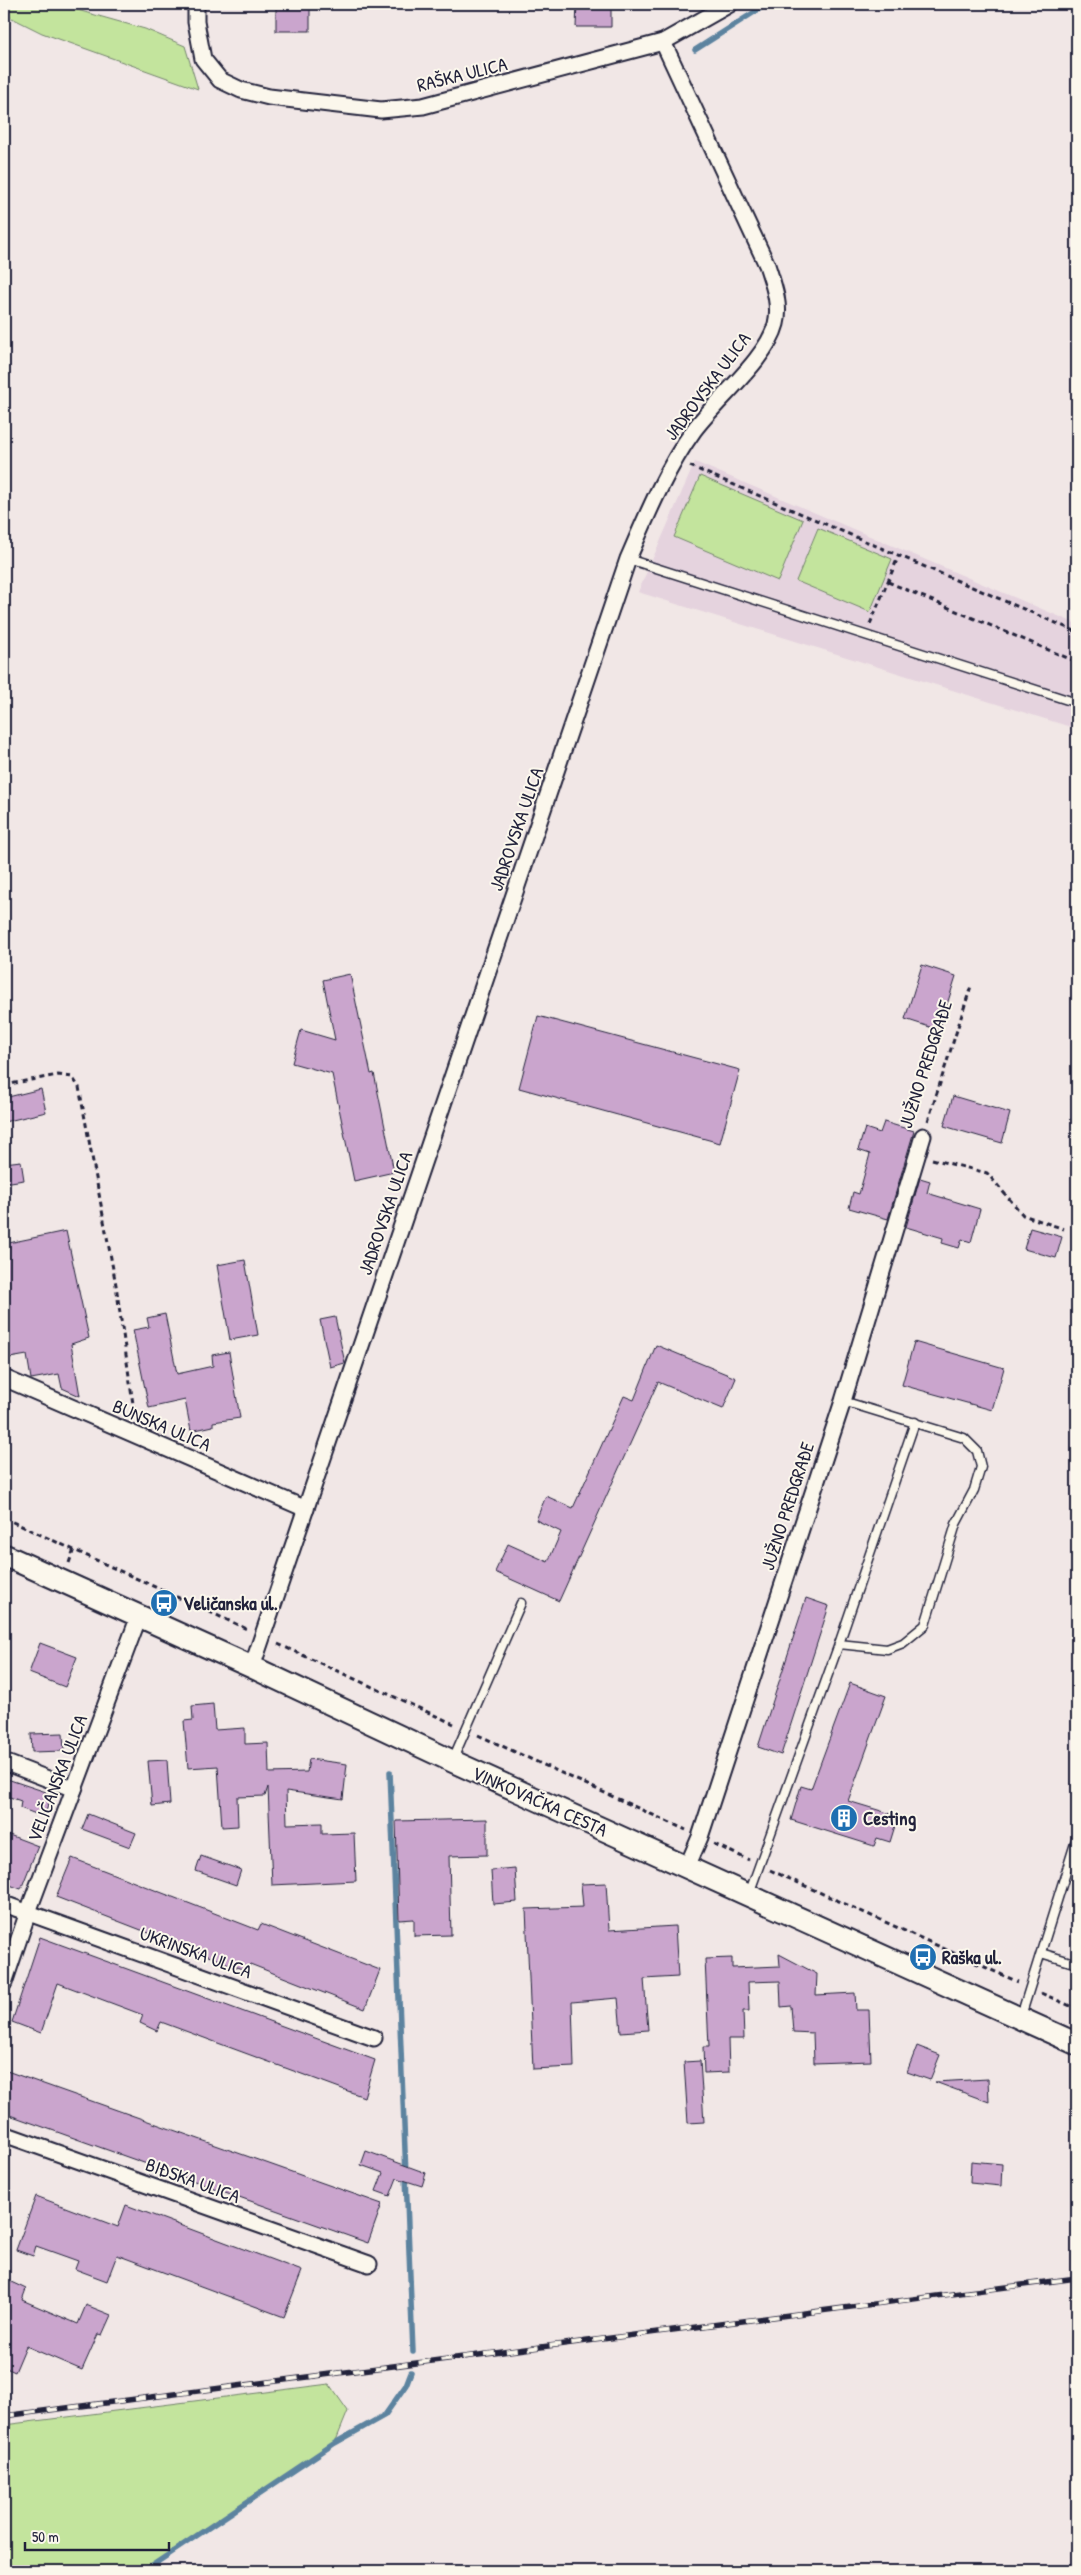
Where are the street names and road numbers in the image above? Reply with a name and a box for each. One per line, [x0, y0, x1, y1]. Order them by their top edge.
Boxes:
street label: RAŠKA ULICA [414, 50, 510, 98]
street label: JADROVSKA ULICA [658, 327, 756, 445]
street label: JADROVSKA ULICA [483, 764, 549, 894]
street label: JUŽNO PREDGRAĐE [892, 996, 958, 1131]
street label: JADROVSKA ULICA [352, 1148, 418, 1278]
street label: BUNSKA ULICA [109, 1393, 215, 1457]
street label: JUŽNO PREDGRAĐE [754, 1438, 820, 1573]
street label: VELIČANSKA ULICA [21, 1711, 93, 1845]
street label: VINKOVAČKA CESTA [468, 1760, 612, 1842]
street label: UKRINSKA ULICA [136, 1920, 256, 1984]
street label: BIĐSKA ULICA [142, 2151, 244, 2209]

